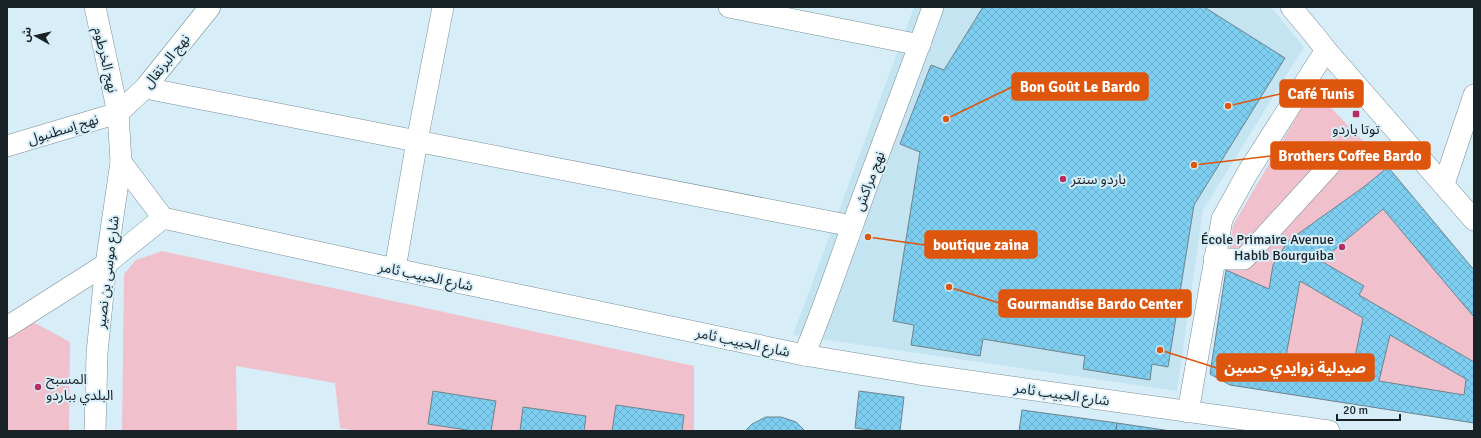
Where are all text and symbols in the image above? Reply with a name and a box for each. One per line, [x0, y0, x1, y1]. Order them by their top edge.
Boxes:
north arrow [16, 16, 56, 56]
text: ش [19, 26, 34, 43]
street label: نهج الخرطوم [88, 26, 121, 95]
street label: نهج البرتقال [139, 31, 195, 93]
callout: Bon Goût Le Bardo [1012, 73, 1148, 100]
text: Bon Goût Le Bardo [1020, 78, 1140, 96]
callout: Café Tunis [1280, 80, 1363, 107]
text: Café Tunis [1288, 85, 1355, 103]
marker: توتا باردو [1351, 109, 1361, 119]
street label: نهج إسطنبول [26, 111, 101, 150]
place label: توتا باردو [1332, 121, 1380, 138]
callout: Brothers Coffee Bardo [1271, 142, 1430, 169]
text: Brothers Coffee Bardo [1278, 147, 1422, 165]
street label: نهج مراكش [850, 149, 891, 214]
place label: باردو سنتر [1070, 171, 1126, 188]
marker: باردو سنتر [1058, 174, 1068, 184]
street label: شارع موسى بن نصير [92, 215, 125, 331]
callout: boutique zaina [925, 231, 1037, 258]
place label: École Primaire Avenue Habib Bourguiba [1201, 231, 1334, 264]
text: boutique zaina [933, 236, 1029, 254]
marker: École Primaire Avenue Habib Bourguiba [1337, 242, 1347, 252]
street label: شارع الحبيب ثامر [376, 258, 475, 297]
callout: Gourmandise Bardo Center [999, 290, 1191, 317]
text: Gourmandise Bardo Center [1007, 295, 1183, 313]
street label: شارع الحبيب ثامر [693, 324, 792, 363]
callout: صيدلية زوايدي حسين [1217, 354, 1374, 381]
text: صيدلية زوايدي حسين [1224, 359, 1366, 379]
place label: المسبح البلدي بباردو [46, 371, 113, 406]
street label: شارع الحبيب ثامر [1012, 379, 1111, 412]
marker: المسبح البلدي بباردو [33, 382, 43, 392]
scale bar [1337, 396, 1400, 422]
text: 20 m [1343, 403, 1368, 418]

